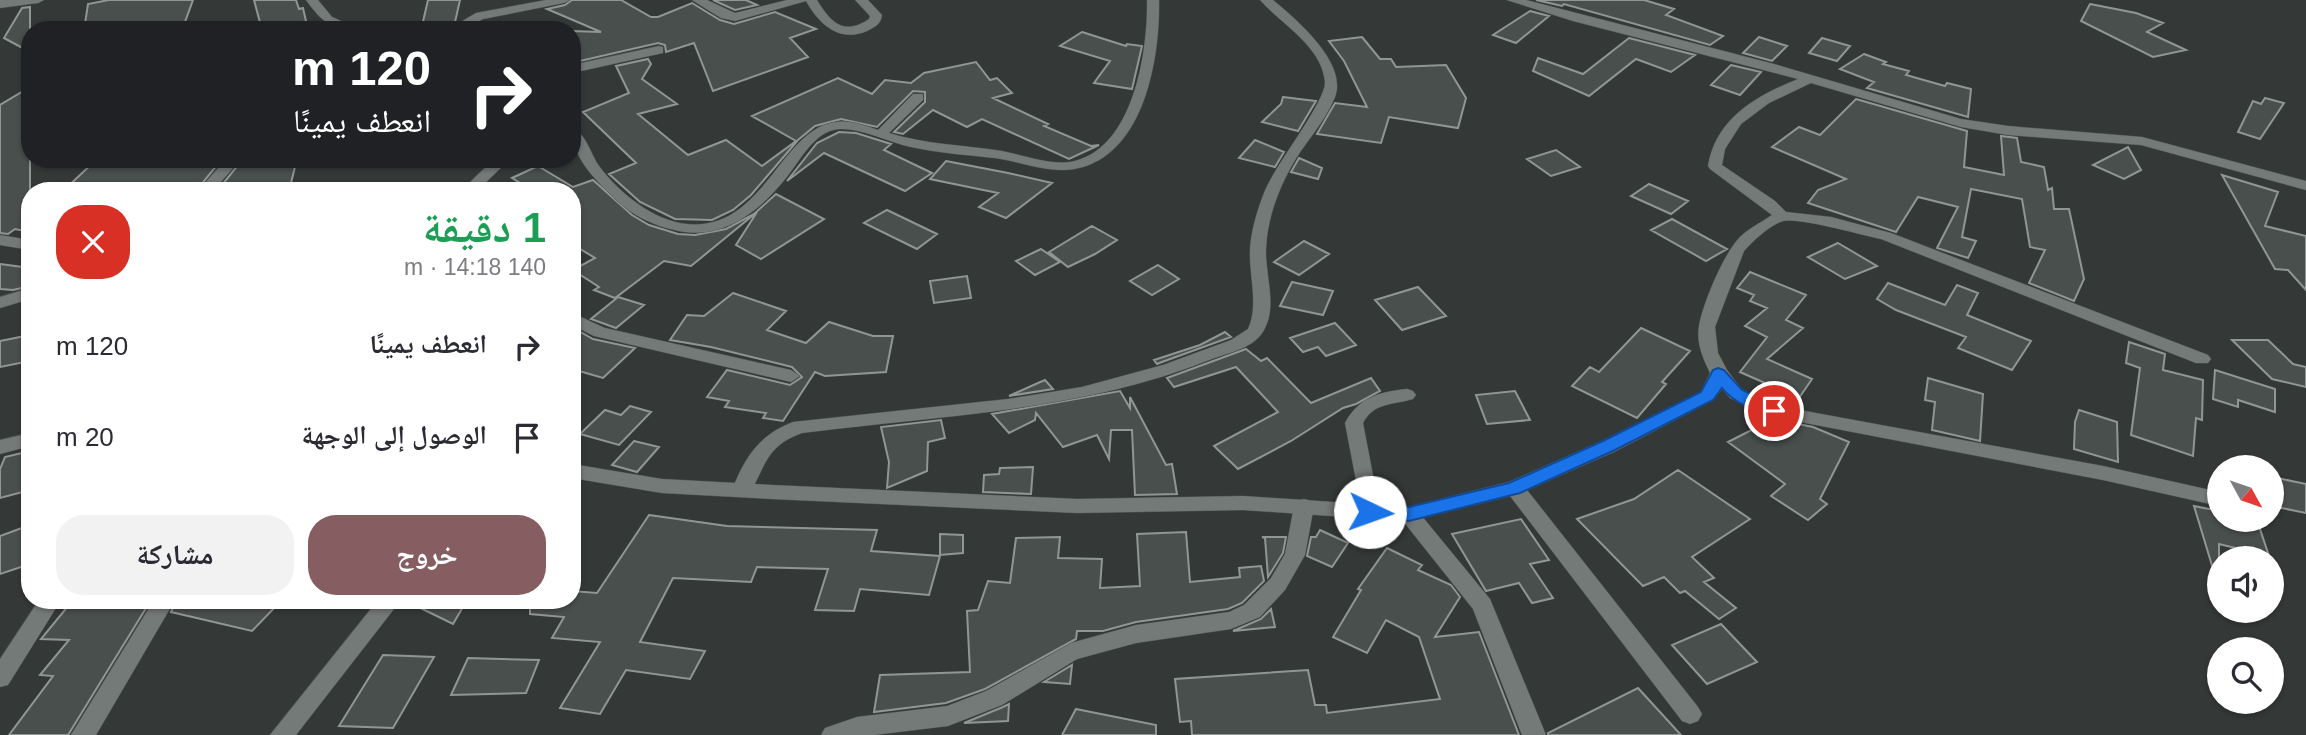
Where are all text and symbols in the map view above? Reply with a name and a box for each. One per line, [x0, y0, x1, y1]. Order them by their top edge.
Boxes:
text: 120 m [292, 41, 431, 95]
icon: right [455, 49, 546, 140]
text: انعطف يمينًا [293, 103, 431, 139]
text: 1 دقيقة [423, 204, 546, 251]
button: close [56, 205, 130, 279]
text: 140 m · 14:18 [404, 254, 546, 280]
icon: right [508, 328, 546, 366]
text: انعطف يمينًا [370, 329, 487, 359]
text: 120 m [56, 331, 128, 361]
pin [1744, 381, 1804, 441]
icon: arrive [1755, 392, 1793, 430]
icon: arrive [508, 419, 546, 457]
text: الوصول إلى الوجهة [302, 420, 487, 450]
text: 20 m [56, 422, 114, 452]
north arrow [2207, 455, 2284, 532]
map controls [2207, 455, 2284, 714]
position arrow [1333, 475, 1407, 549]
button: مشاركة [56, 515, 294, 595]
button: خروج [308, 515, 546, 595]
button: sound [2207, 546, 2284, 623]
button: search [2207, 637, 2284, 714]

